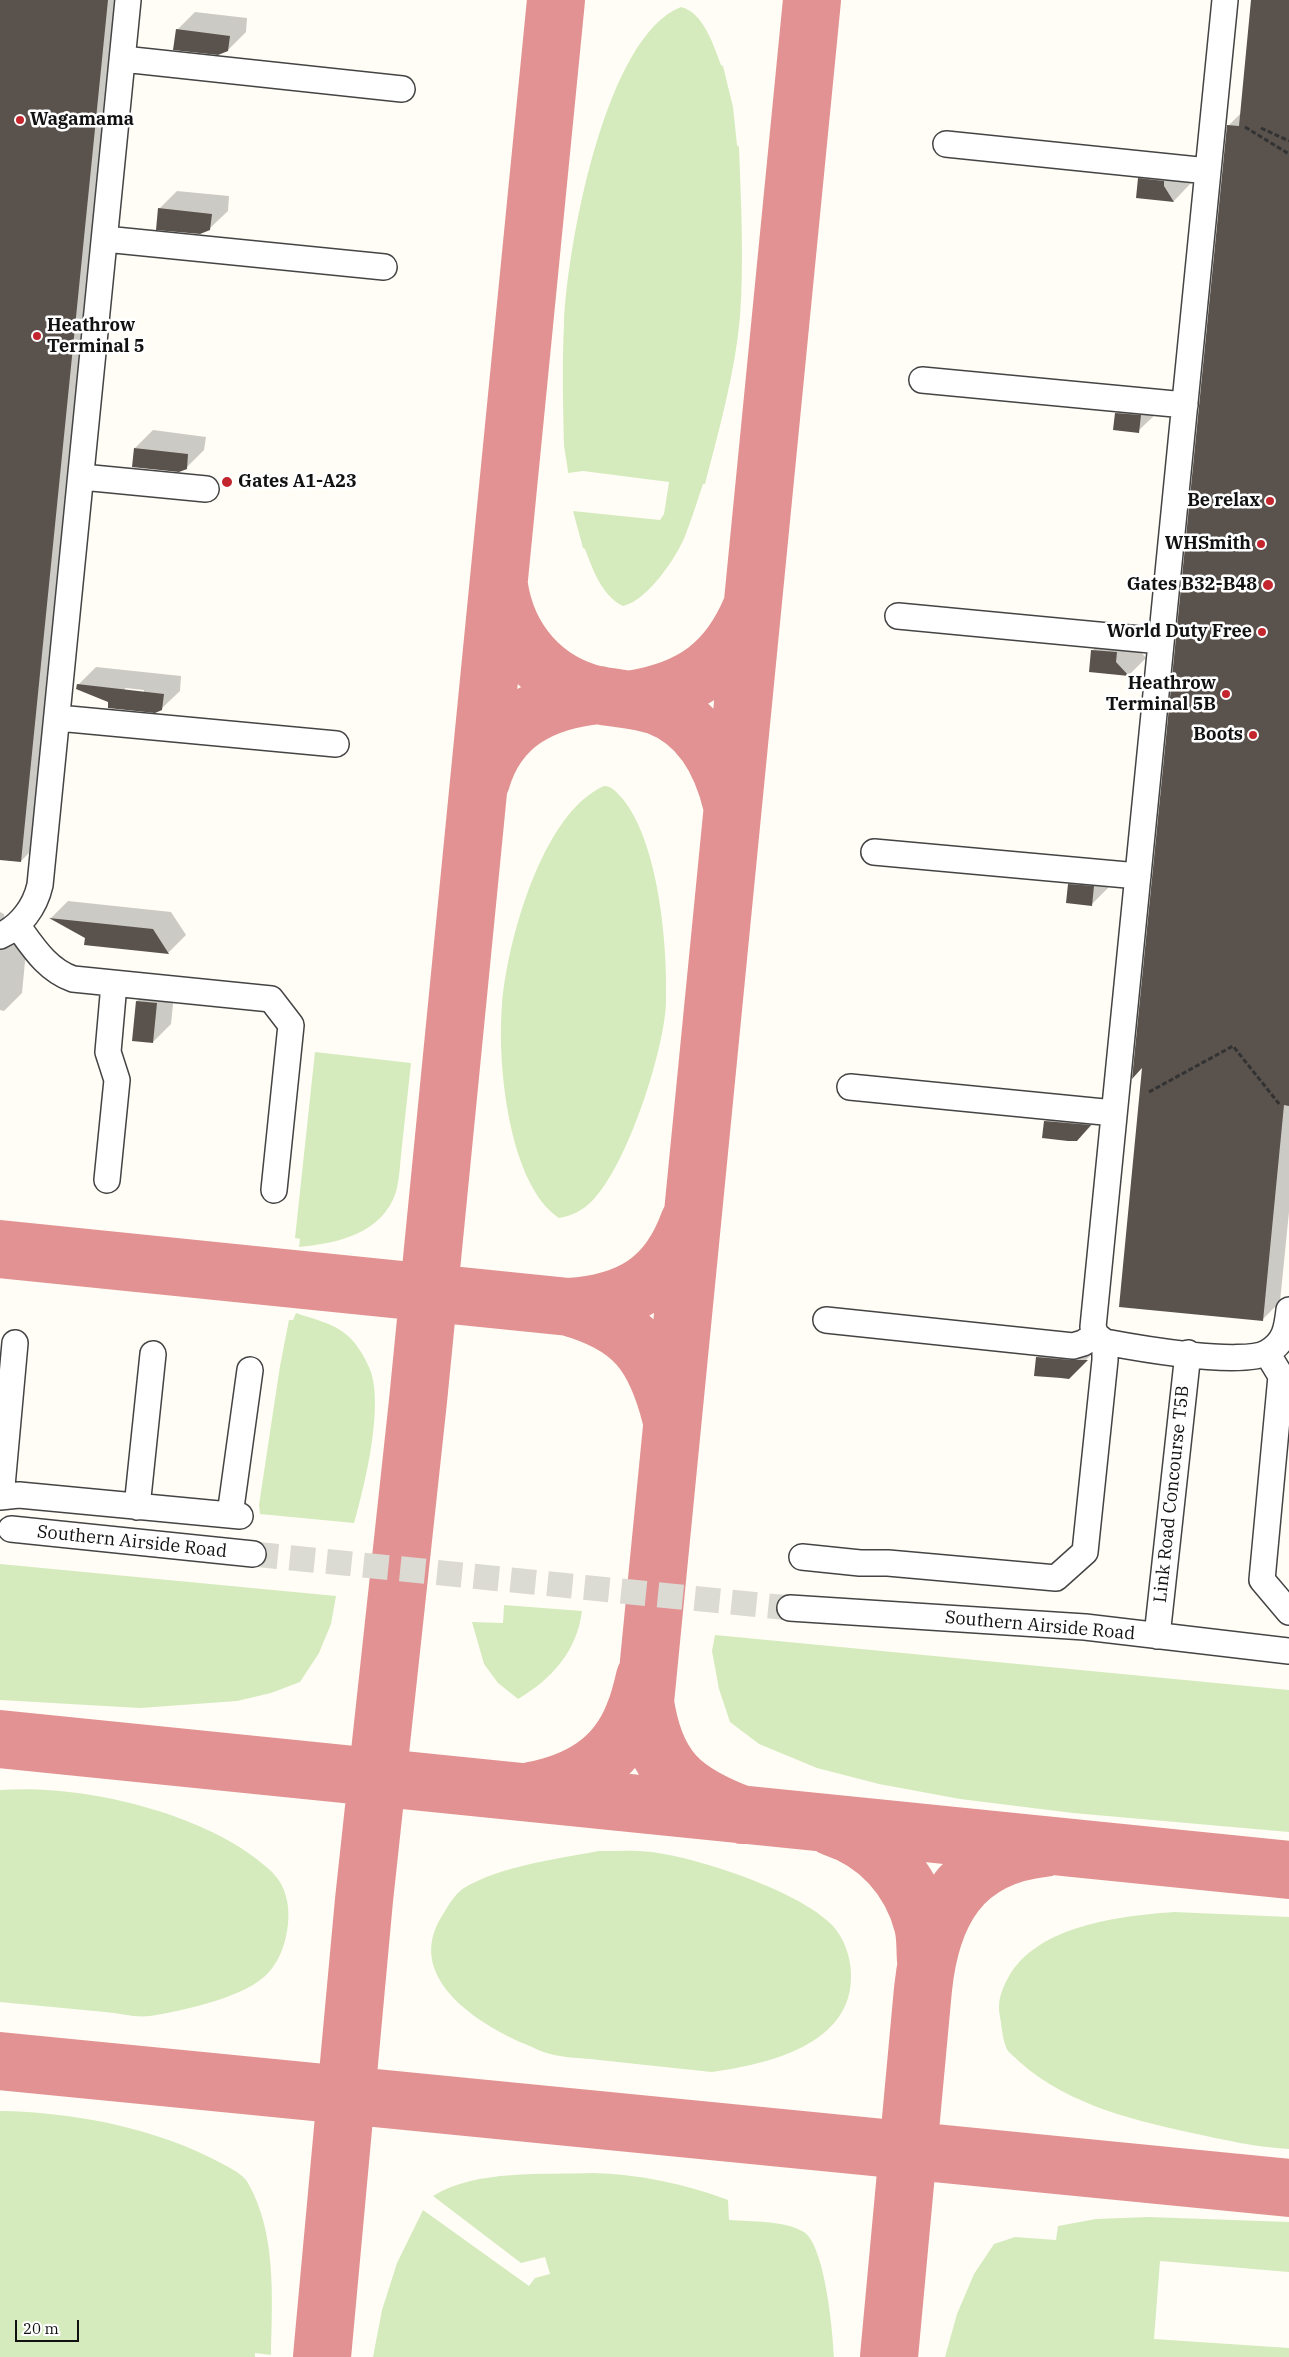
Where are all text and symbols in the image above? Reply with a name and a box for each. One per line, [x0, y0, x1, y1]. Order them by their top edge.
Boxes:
place label: Wagamama [30, 109, 134, 131]
marker: Wagamama [14, 114, 26, 126]
place label: Heathrow Terminal 5 [47, 315, 145, 358]
marker: Heathrow Terminal 5 [31, 330, 43, 342]
place label: Gates A1-A23 [238, 471, 357, 493]
marker: Gates A1-A23 [220, 475, 234, 489]
place label: Be relax [1187, 490, 1260, 512]
marker: Be relax [1264, 495, 1276, 507]
place label: WHSmith [1165, 533, 1251, 555]
marker: WHSmith [1255, 538, 1267, 550]
place label: Gates B32-B48 [1127, 574, 1257, 596]
marker: Gates B32-B48 [1261, 578, 1275, 592]
place label: World Duty Free [1107, 621, 1252, 643]
marker: World Duty Free [1256, 626, 1268, 638]
place label: Heathrow Terminal 5B [1106, 673, 1216, 716]
marker: Heathrow Terminal 5B [1220, 688, 1232, 700]
place label: Boots [1193, 724, 1243, 746]
marker: Boots [1247, 729, 1259, 741]
street label: Link Road Concourse T5B [1150, 1384, 1194, 1604]
street label: Southern Airside Road [36, 1521, 228, 1563]
street label: Southern Airside Road [944, 1607, 1136, 1645]
scale bar [18, 2310, 81, 2342]
text: 20 m [23, 2319, 59, 2338]

